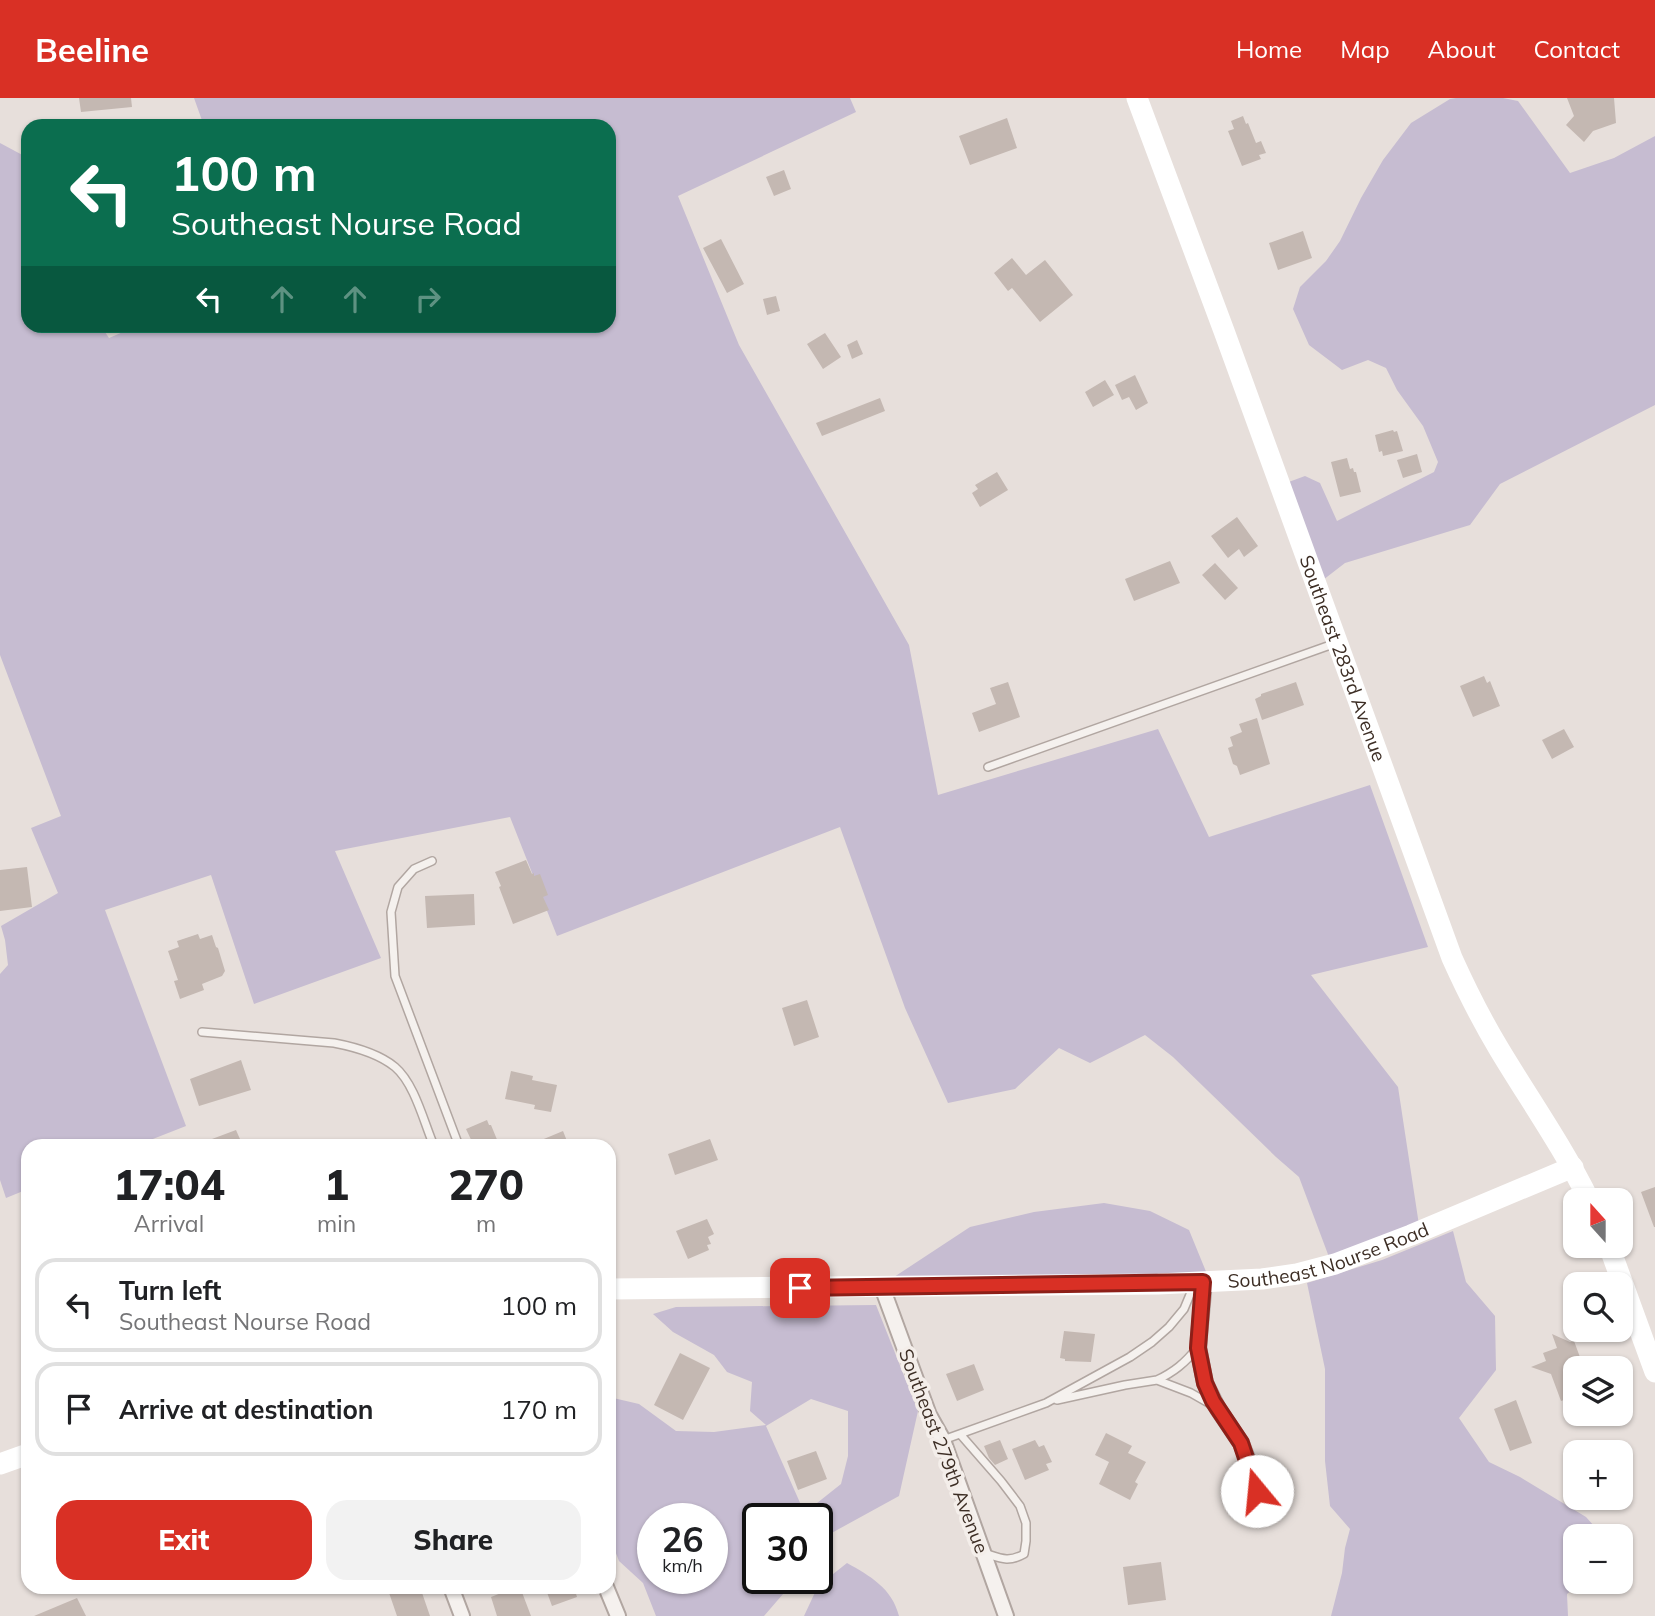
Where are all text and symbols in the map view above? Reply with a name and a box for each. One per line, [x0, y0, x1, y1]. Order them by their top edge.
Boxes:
text: Beeline [35, 29, 149, 70]
text: Home [1236, 34, 1302, 64]
text: Map [1340, 34, 1390, 64]
text: About [1428, 34, 1496, 64]
text: Contact [1534, 34, 1620, 64]
text: 100 m [171, 142, 317, 203]
icon: left [56, 147, 147, 238]
text: Southeast Nourse Road [171, 203, 522, 243]
icon: left [190, 280, 228, 318]
icon: ahead [263, 280, 301, 318]
icon: ahead [336, 280, 374, 318]
icon: right [409, 280, 447, 318]
street label: Southeast 283rd Avenue [1295, 552, 1392, 765]
text: 17:04 [113, 1158, 225, 1211]
text: 1 [324, 1158, 349, 1211]
text: 270 [448, 1158, 524, 1211]
north arrow [1563, 1188, 1633, 1258]
map controls [1563, 1188, 1633, 1594]
text: Arrival [134, 1209, 204, 1238]
text: min [317, 1209, 356, 1238]
text: m [476, 1209, 496, 1238]
street label: Southeast Nourse Road [1227, 1217, 1432, 1293]
pin [770, 1258, 830, 1318]
icon: arrive [781, 1269, 819, 1307]
button: search [1563, 1272, 1633, 1342]
text: Turn left [119, 1274, 221, 1307]
icon: left [60, 1286, 98, 1324]
text: 100 m [501, 1289, 577, 1322]
text: Southeast Nourse Road [119, 1307, 371, 1336]
street label: Southeast 279th Avenue [894, 1345, 994, 1557]
button: layers [1563, 1356, 1633, 1426]
icon: arrive [60, 1390, 98, 1428]
text: Arrive at destination [119, 1393, 374, 1426]
text: 170 m [501, 1393, 577, 1426]
button: + [1563, 1440, 1633, 1510]
position arrow [1220, 1454, 1294, 1528]
button: Exit [56, 1500, 312, 1580]
button: Share [326, 1500, 581, 1580]
speed limit sign: 30 [742, 1503, 833, 1594]
text: 26 [661, 1517, 704, 1561]
button: − [1563, 1524, 1633, 1594]
text: km/h [662, 1554, 703, 1577]

